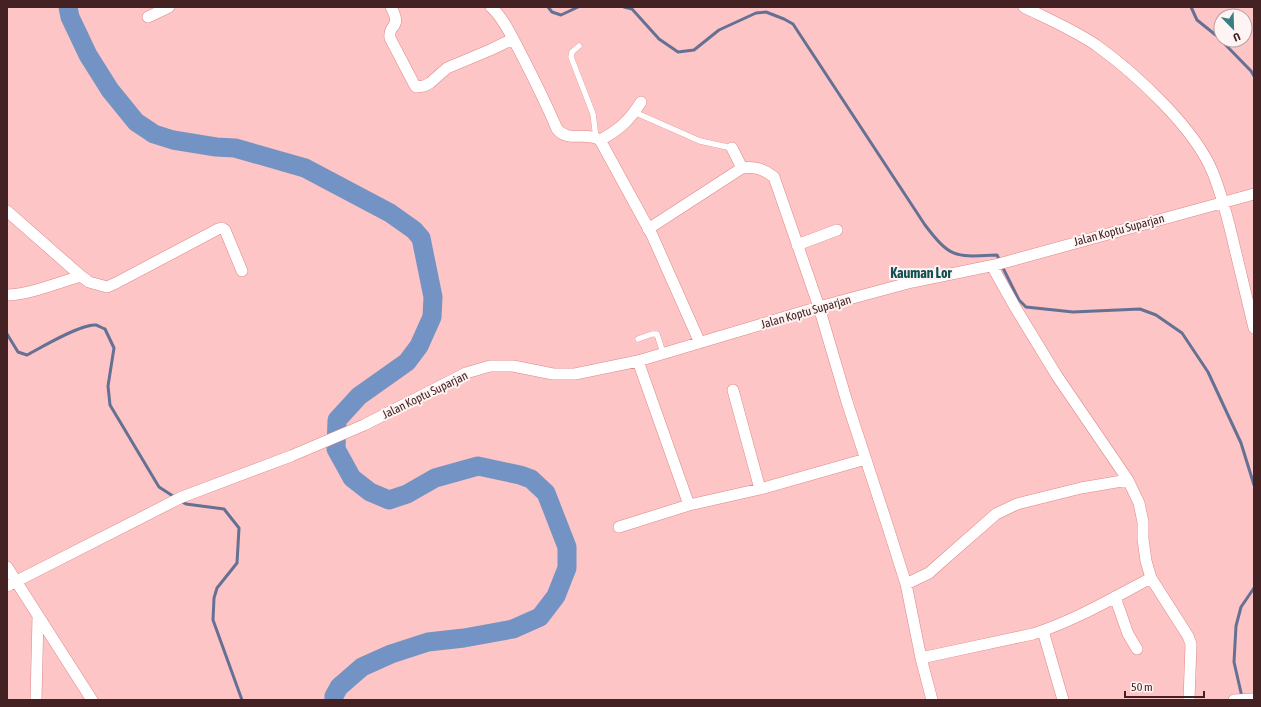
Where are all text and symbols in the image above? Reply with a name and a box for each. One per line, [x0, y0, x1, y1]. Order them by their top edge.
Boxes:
north arrow [1213, 8, 1253, 48]
text: U [1232, 30, 1242, 44]
street label: Jalan Koptu Suparjan [1072, 211, 1166, 249]
district label: Kauman Lor [890, 265, 953, 281]
street label: Jalan Koptu Suparjan [759, 292, 853, 332]
street label: Jalan Koptu Suparjan [380, 368, 470, 422]
scale bar [1125, 673, 1204, 699]
text: 50 m [1131, 680, 1153, 694]

